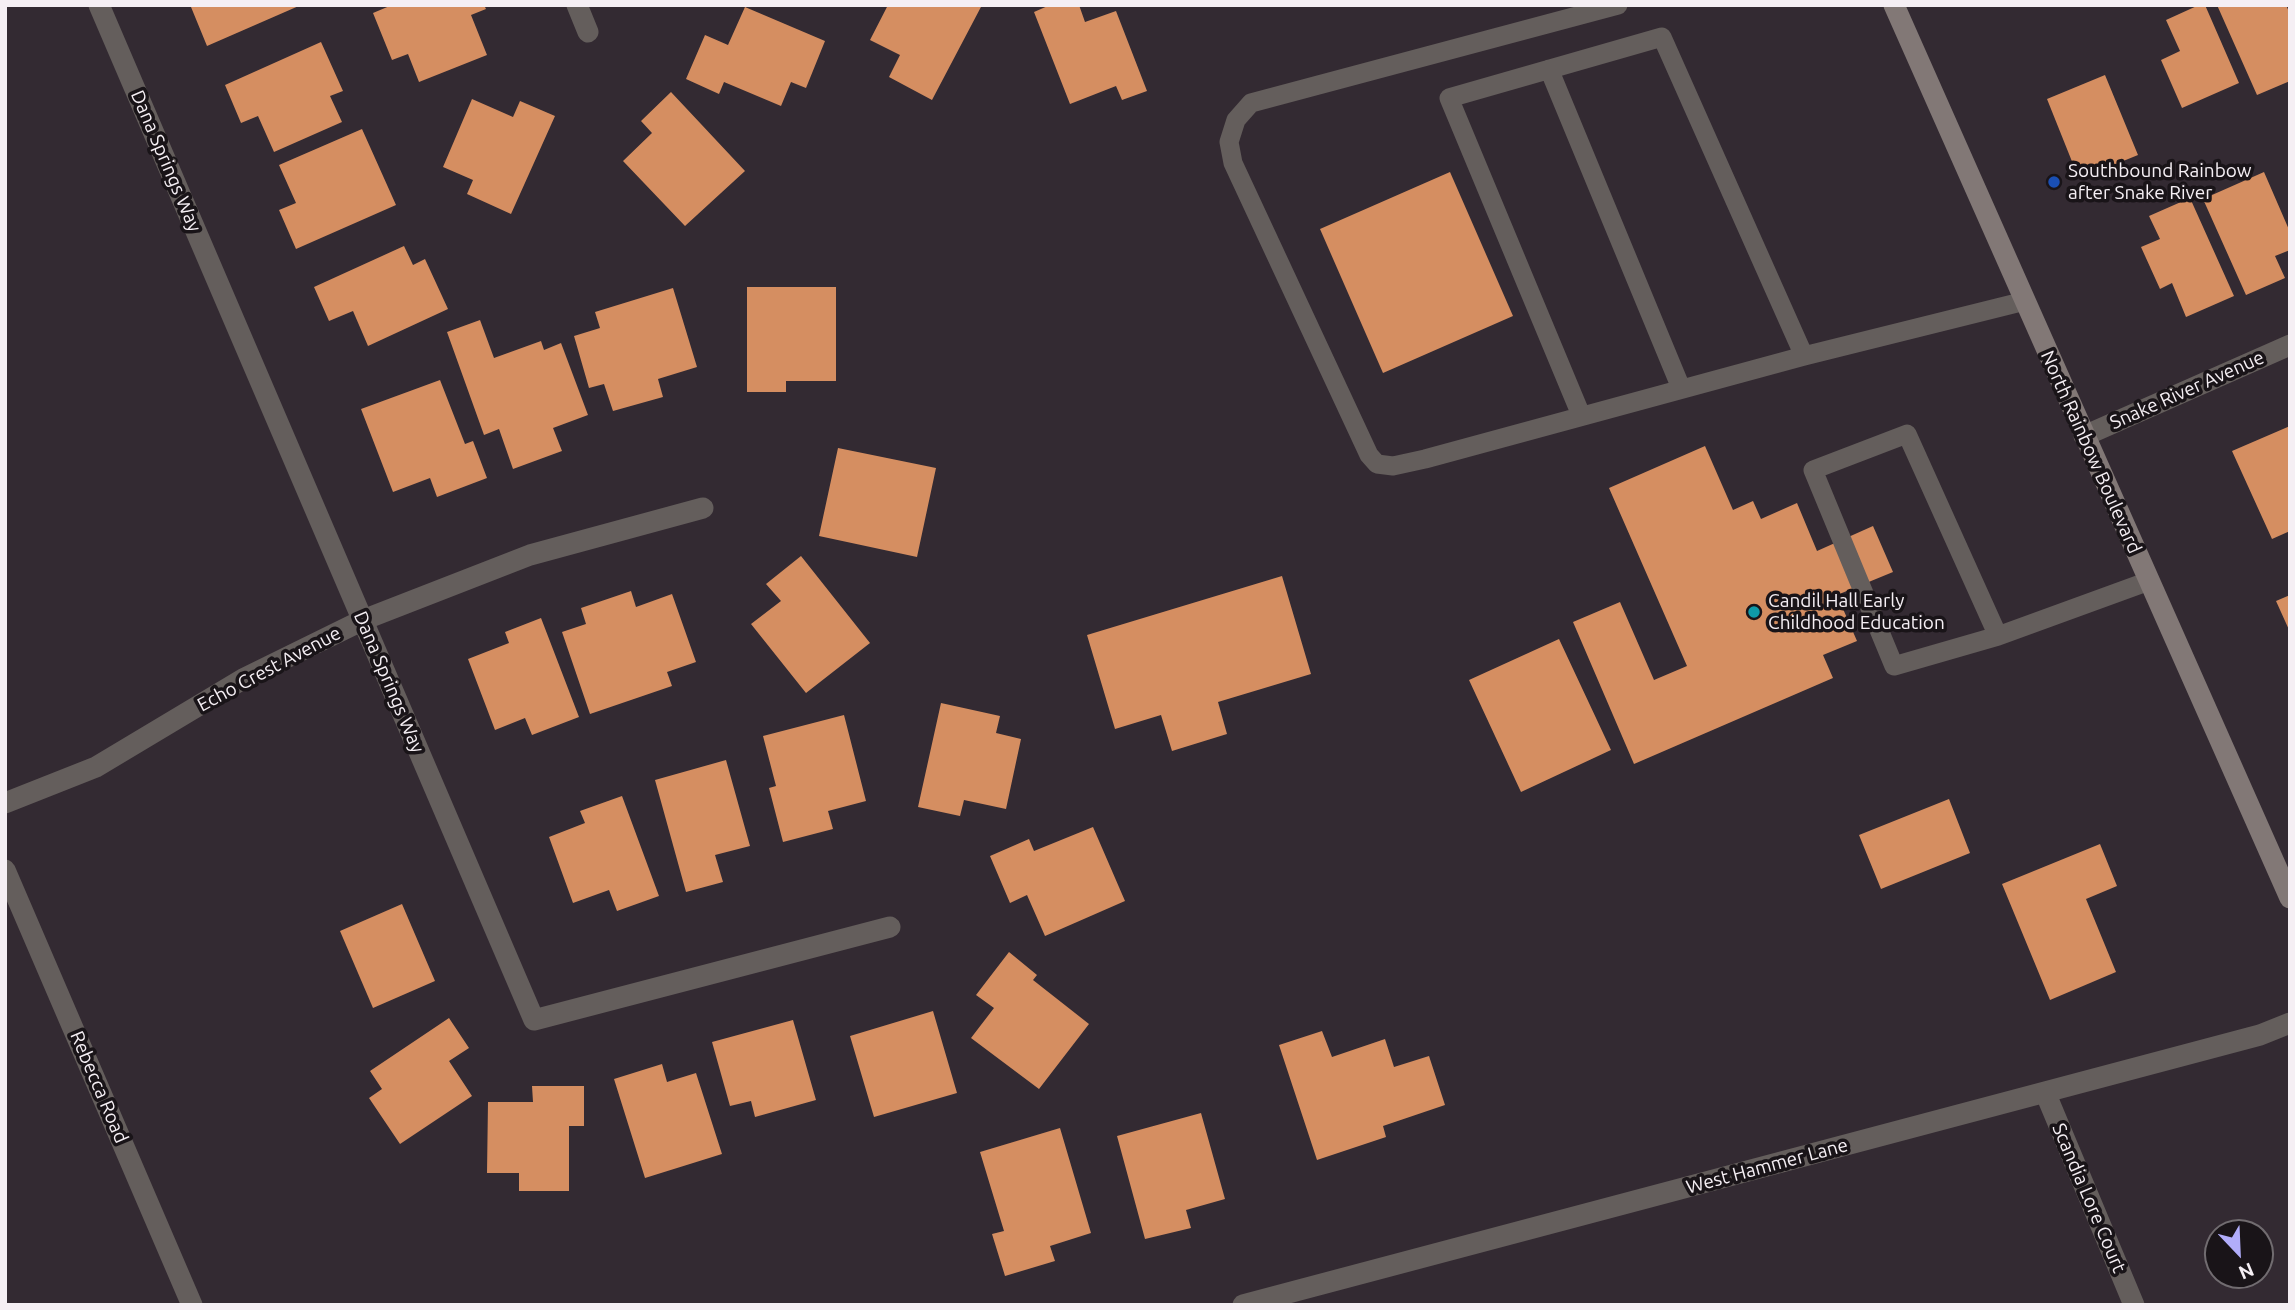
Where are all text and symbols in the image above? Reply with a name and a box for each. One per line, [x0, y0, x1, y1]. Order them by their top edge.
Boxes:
street label: Dana Springs Way [126, 87, 206, 235]
place label: Southbound Rainbow after Snake River [2068, 160, 2252, 204]
marker: Southbound Rainbow after Snake River [2046, 174, 2062, 190]
street label: Snake River Avenue [2106, 346, 2268, 434]
street label: North Rainbow Boulevard [2036, 347, 2146, 557]
place label: Candil Hall Early Childhood Education [1768, 590, 1945, 634]
marker: Candil Hall Early Childhood Education [1746, 604, 1762, 620]
street label: Dana Springs Way [349, 608, 429, 756]
street label: Echo Crest Avenue [193, 622, 345, 716]
street label: Rebecca Road [65, 1028, 133, 1146]
street label: Scandia Lore Court [2047, 1120, 2131, 1276]
street label: West Hammer Lane [1684, 1133, 1850, 1199]
north arrow [2204, 1219, 2274, 1289]
text: N [2236, 1259, 2257, 1284]

